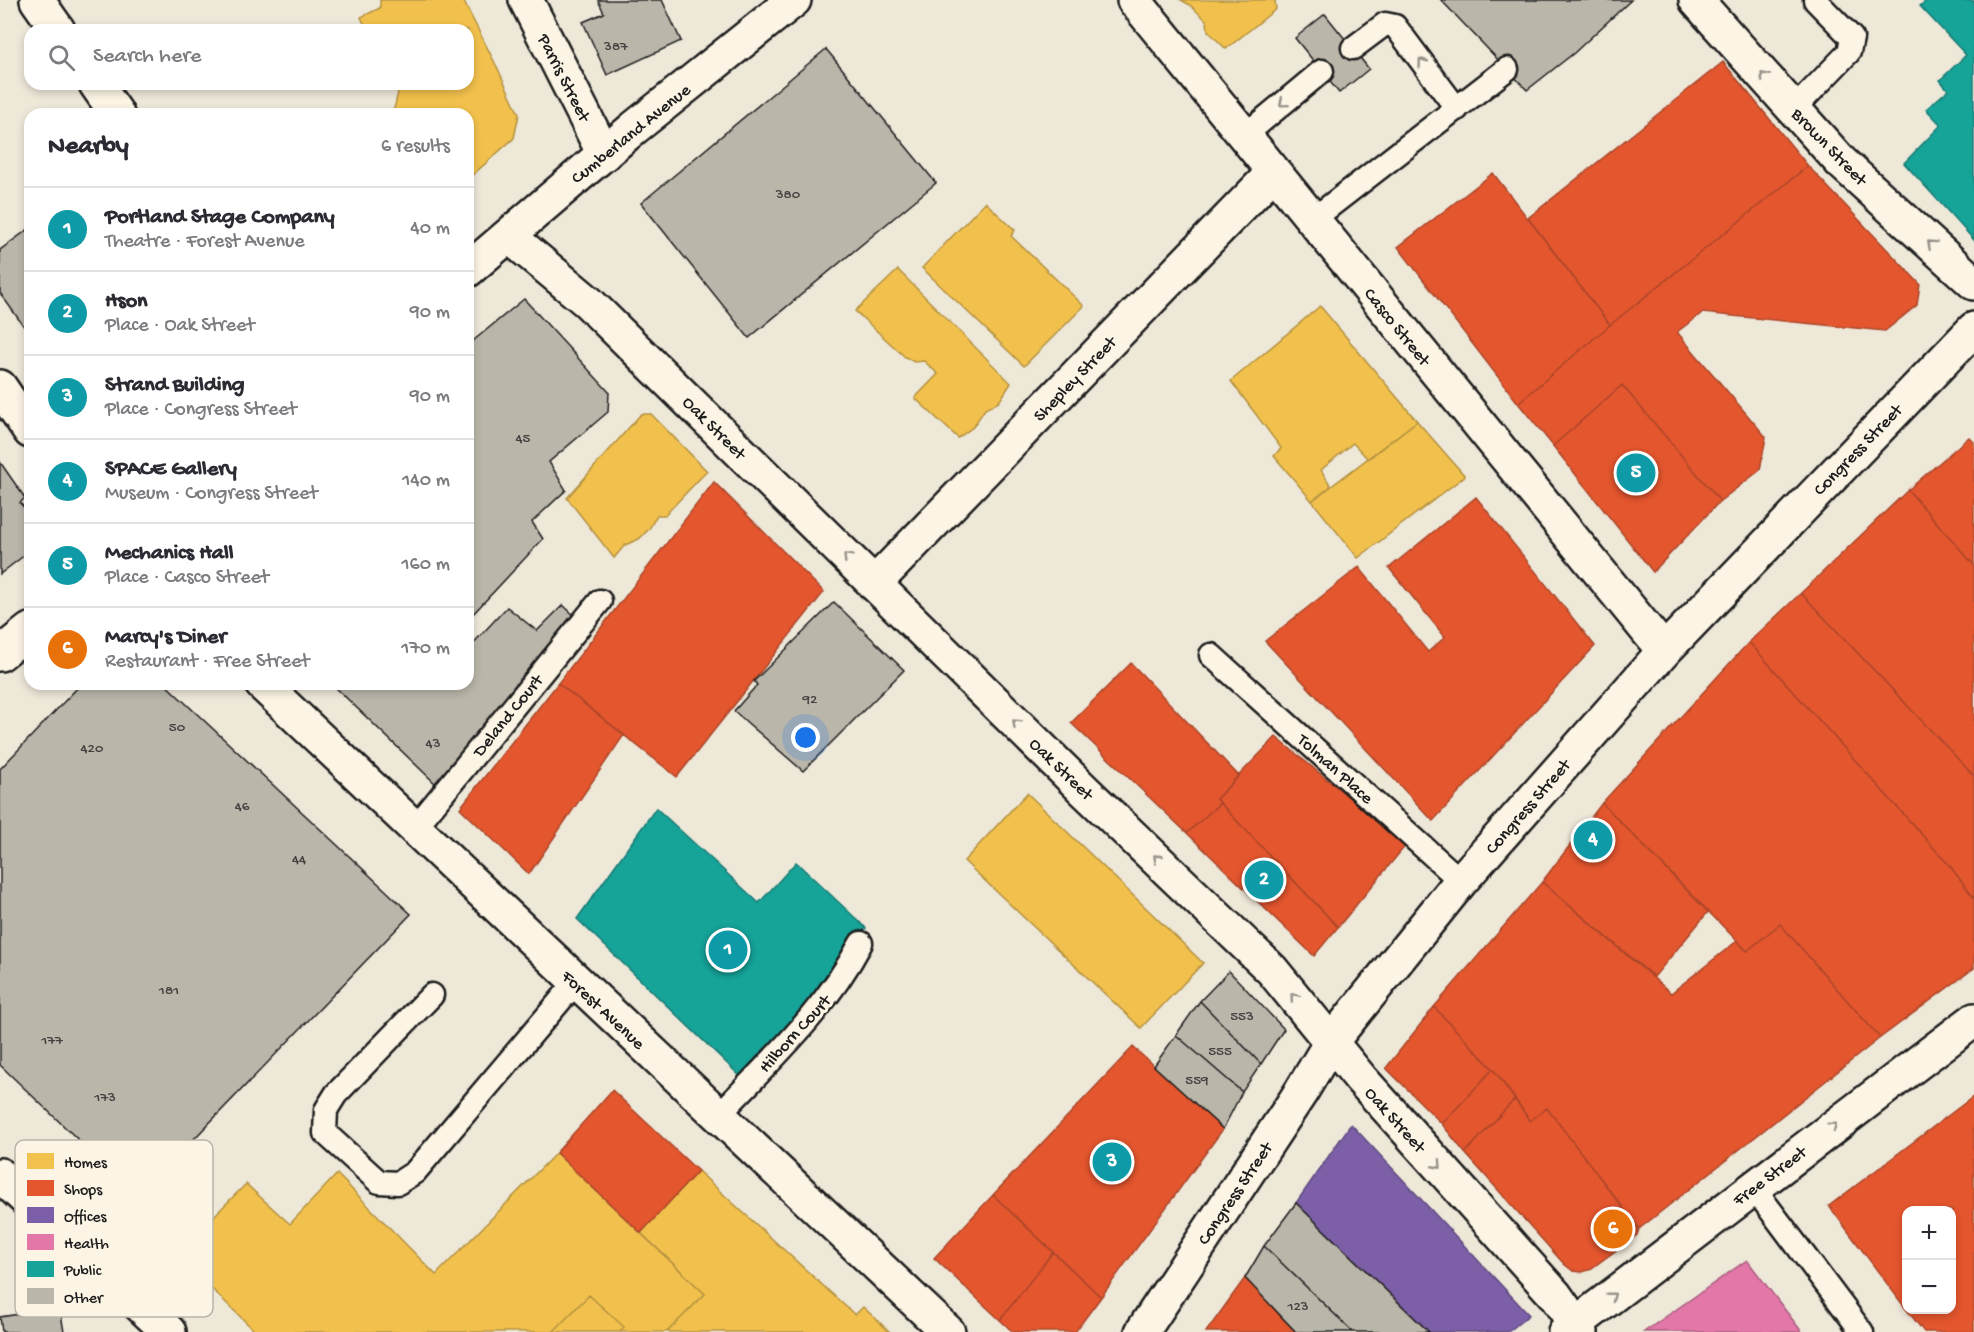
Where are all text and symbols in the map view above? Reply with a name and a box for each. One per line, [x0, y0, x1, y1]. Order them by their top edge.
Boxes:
search box [24, 24, 474, 90]
street label: Parris Street [531, 30, 595, 127]
house number: 387 [603, 38, 629, 56]
icon: search [45, 41, 78, 74]
text: Search here [93, 44, 201, 70]
one-way arrow [1418, 58, 1429, 69]
one-way arrow [1760, 72, 1771, 83]
street label: Cumberland Avenue [568, 80, 696, 190]
one-way arrow [1279, 95, 1290, 106]
street label: Brown Street [1785, 104, 1872, 192]
text: Nearby [48, 132, 129, 163]
text: 6 results [381, 136, 450, 159]
house number: 380 [775, 186, 801, 204]
text: Portland Stage Company [105, 205, 335, 231]
text: 1 [63, 218, 72, 241]
text: 40 m [410, 218, 450, 241]
text: Theatre · Forest Avenue [105, 231, 305, 254]
one-way arrow [1927, 240, 1938, 251]
street label: Casco Street [1358, 284, 1435, 372]
text: Hson [105, 289, 148, 315]
text: 2 [63, 302, 72, 325]
text: 90 m [410, 302, 450, 325]
text: Place · Oak Street [105, 315, 255, 338]
street label: Shepley Street [1030, 331, 1123, 427]
text: Strand Building [105, 373, 245, 399]
text: 3 [62, 386, 73, 409]
text: 90 m [410, 386, 450, 409]
street label: Oak Street [677, 393, 750, 466]
text: Place · Congress Street [105, 399, 297, 422]
street label: Congress Street [1810, 399, 1909, 501]
house number: 45 [516, 430, 531, 448]
pin: 5 [1616, 450, 1656, 496]
text: SPACE Gallery [105, 457, 237, 483]
text: 4 [63, 470, 72, 493]
text: 140 m [402, 470, 450, 493]
text: Museum · Congress Street [105, 483, 318, 506]
text: Mechanics Hall [105, 541, 234, 567]
text: 5 [62, 554, 73, 577]
text: 160 m [401, 554, 450, 577]
one-way arrow [844, 554, 855, 565]
text: Place · Casco Street [105, 567, 269, 590]
text: Marcy's Diner [105, 625, 226, 651]
text: 6 [62, 638, 73, 661]
text: 170 m [401, 638, 450, 661]
text: Restaurant · Free Street [105, 651, 309, 674]
street label: Deland Court [469, 670, 549, 763]
house number: 92 [802, 691, 817, 709]
house number: 50 [169, 719, 186, 737]
one-way arrow [1013, 720, 1024, 731]
your location [791, 723, 820, 752]
street label: Tolman Place [1291, 730, 1377, 810]
street label: Oak Street [1024, 734, 1098, 807]
house number: 43 [426, 735, 441, 753]
house number: 420 [81, 740, 104, 758]
street label: Congress Street [1482, 755, 1577, 859]
house number: 46 [235, 798, 250, 816]
pin: 4 [1574, 818, 1612, 862]
house number: 44 [292, 851, 306, 869]
one-way arrow [1153, 854, 1164, 865]
pin: 2 [1244, 858, 1284, 902]
pin: 1 [708, 928, 748, 972]
street label: Forest Avenue [555, 966, 649, 1055]
house number: 181 [158, 982, 179, 1000]
street label: Hilborn Court [755, 990, 837, 1078]
one-way arrow [1290, 993, 1301, 1004]
house number: 553 [1230, 1008, 1254, 1026]
house number: 177 [40, 1032, 64, 1050]
house number: 555 [1208, 1043, 1232, 1061]
house number: 559 [1185, 1072, 1209, 1090]
street label: Oak Street [1359, 1084, 1430, 1159]
house number: 173 [93, 1089, 116, 1107]
one-way arrow [1826, 1123, 1837, 1134]
street label: Congress Street [1194, 1138, 1279, 1250]
legend [15, 1140, 213, 1317]
pin: 3 [1092, 1140, 1132, 1184]
street label: Free Street [1729, 1142, 1813, 1212]
text: Homes [64, 1155, 108, 1174]
one-way arrow [1431, 1159, 1442, 1169]
text: Shops [64, 1182, 103, 1201]
pin: 6 [1594, 1206, 1632, 1252]
map controls [1902, 1206, 1956, 1314]
button: + [1902, 1206, 1956, 1260]
text: Offices [64, 1209, 108, 1228]
text: Health [64, 1236, 109, 1255]
button: − [1902, 1260, 1956, 1314]
text: Public [63, 1263, 102, 1282]
text: Other [64, 1290, 104, 1309]
one-way arrow [1605, 1293, 1616, 1304]
house number: 123 [1286, 1298, 1309, 1316]

